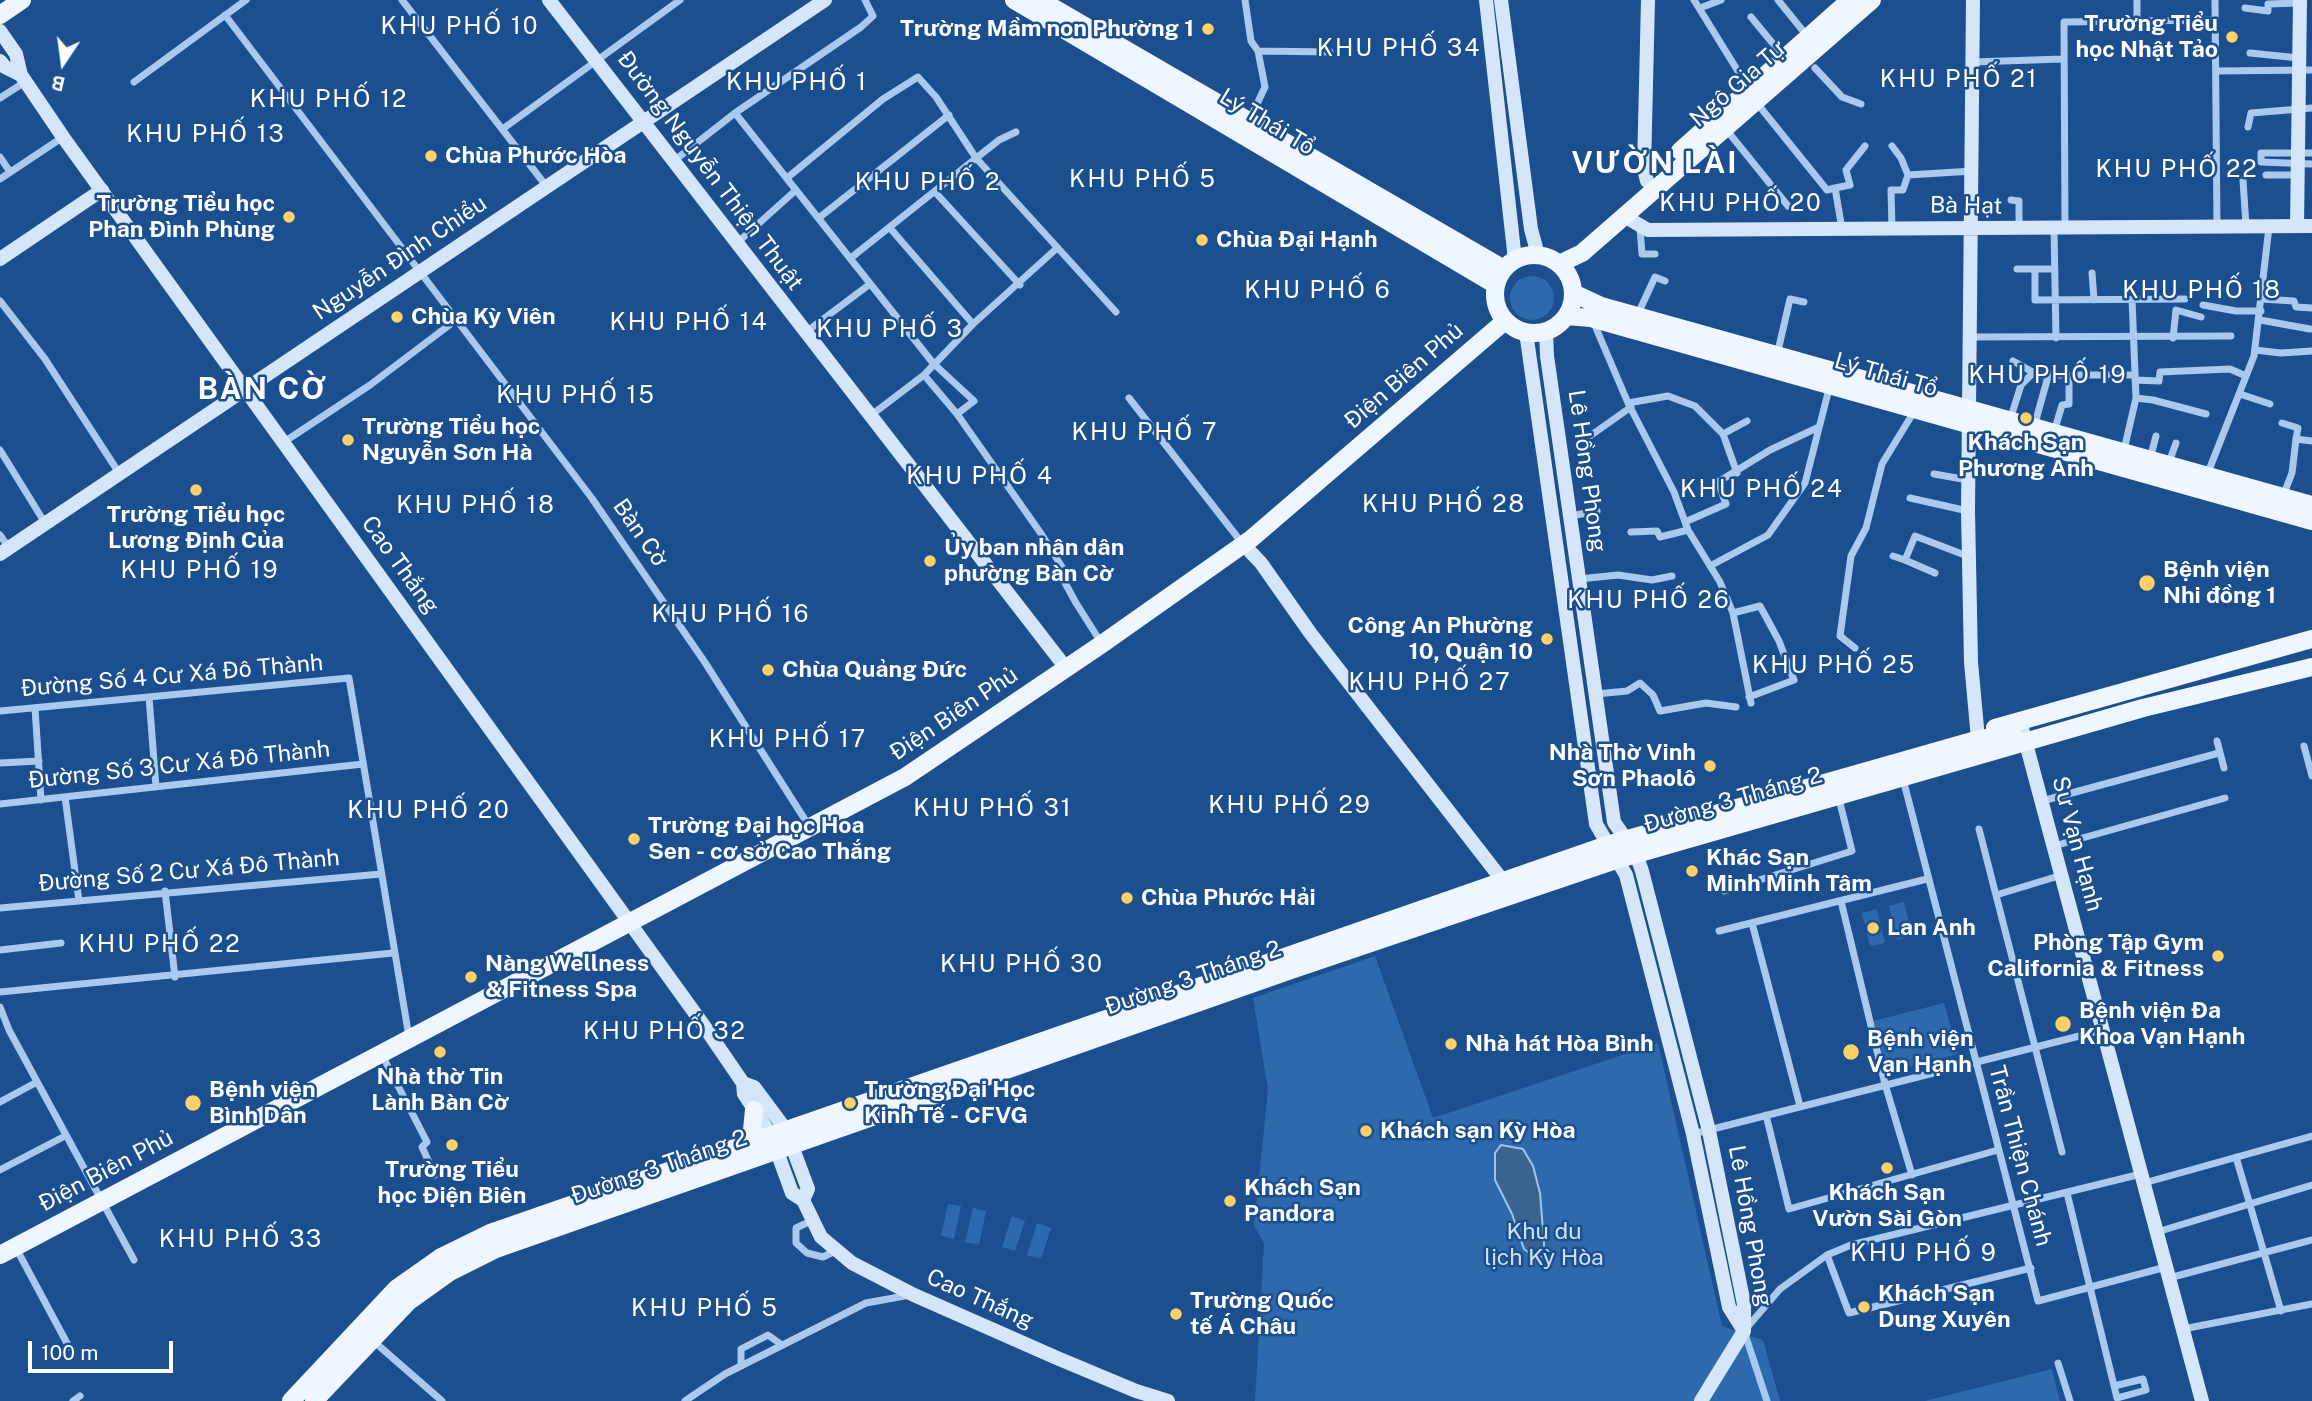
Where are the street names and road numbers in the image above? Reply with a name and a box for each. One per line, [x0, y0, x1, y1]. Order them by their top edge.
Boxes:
street label: Ngô Gia Tự [1684, 35, 1792, 133]
street label: Đường Nguyễn Thiện Thuật [611, 46, 809, 296]
street label: Lý Thái Tổ [1214, 83, 1320, 161]
street label: Nguyễn Đình Chiểu [308, 190, 492, 326]
street label: Bà Hạt [1930, 192, 2002, 220]
street label: Điện Biên Phủ [1339, 317, 1469, 435]
street label: Lý Thái Tổ [1831, 347, 1941, 403]
street label: Lê Hồng Phong [1562, 388, 1612, 554]
street label: Bàn Cờ [607, 494, 673, 572]
street label: Cao Thắng [355, 511, 445, 619]
street label: Ðường Số 4 Cư Xá Đô Thành [20, 649, 324, 703]
street label: Điện Biên Phủ [885, 661, 1023, 767]
street label: Ðường Số 3 Cư Xá Đô Thành [27, 735, 331, 795]
street label: Đường 3 Tháng 2 [1641, 761, 1825, 839]
street label: Sư Vạn Hạnh [2046, 773, 2108, 915]
street label: Ðường Số 2 Cư Xá Đô Thành [37, 844, 341, 898]
street label: Đường 3 Tháng 2 [1101, 935, 1285, 1021]
street label: Trần Thiện Chánh [1983, 1063, 2057, 1249]
street label: Điện Biên Phủ [34, 1124, 178, 1218]
street label: Đường 3 Tháng 2 [567, 1124, 751, 1210]
street label: Lê Hồng Phong [1722, 1143, 1778, 1309]
street label: Cao Thắng [922, 1263, 1038, 1335]

